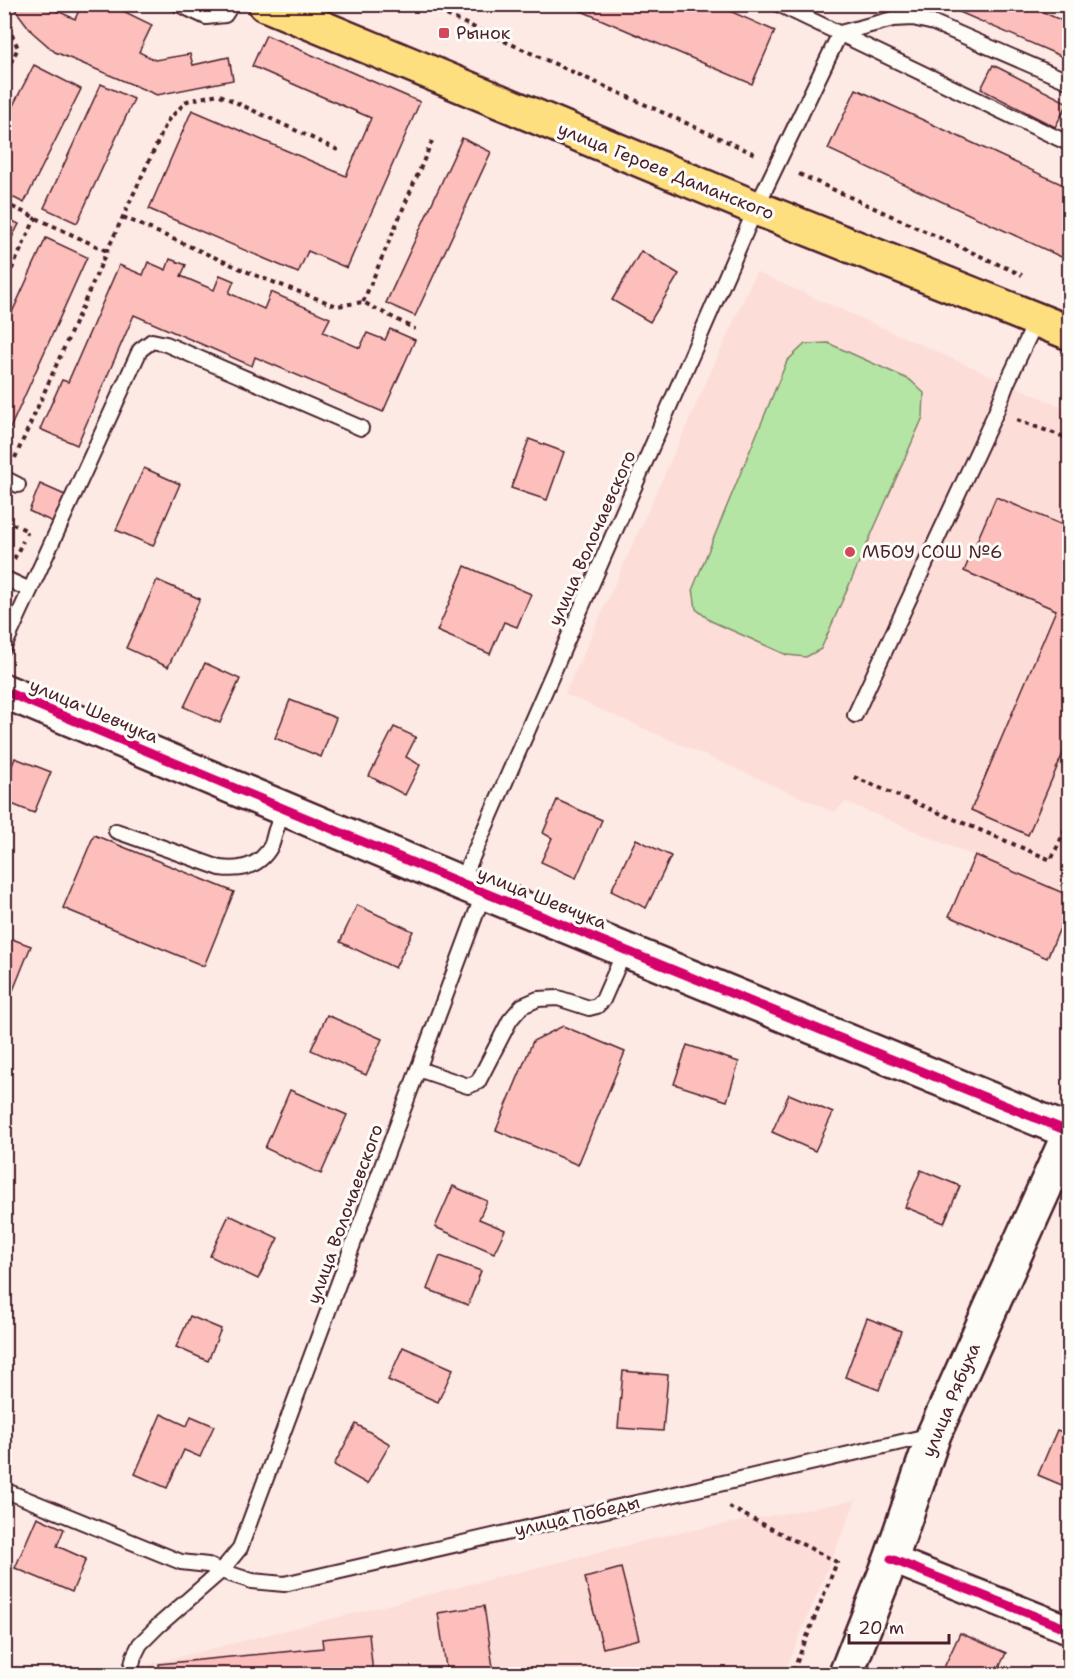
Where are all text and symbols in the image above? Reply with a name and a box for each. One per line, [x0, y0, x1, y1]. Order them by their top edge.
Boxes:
place label: Рынок [456, 21, 511, 45]
marker: Рынок [437, 26, 451, 40]
street label: улица Героев Даманского [554, 117, 778, 225]
street label: улица Волочаевского [542, 447, 642, 629]
place label: МБОУ СОШ №6 [862, 540, 1003, 564]
marker: МБОУ СОШ №6 [843, 545, 857, 559]
street label: улица Шевчука [26, 673, 162, 749]
street label: улица Шевчука [474, 861, 610, 935]
street label: улица Волочаевского [301, 1121, 389, 1307]
street label: улица Рябуха [916, 1339, 986, 1461]
street label: улица Победы [512, 1490, 642, 1542]
scale bar [849, 1607, 950, 1645]
text: 20 m [858, 1616, 904, 1640]

